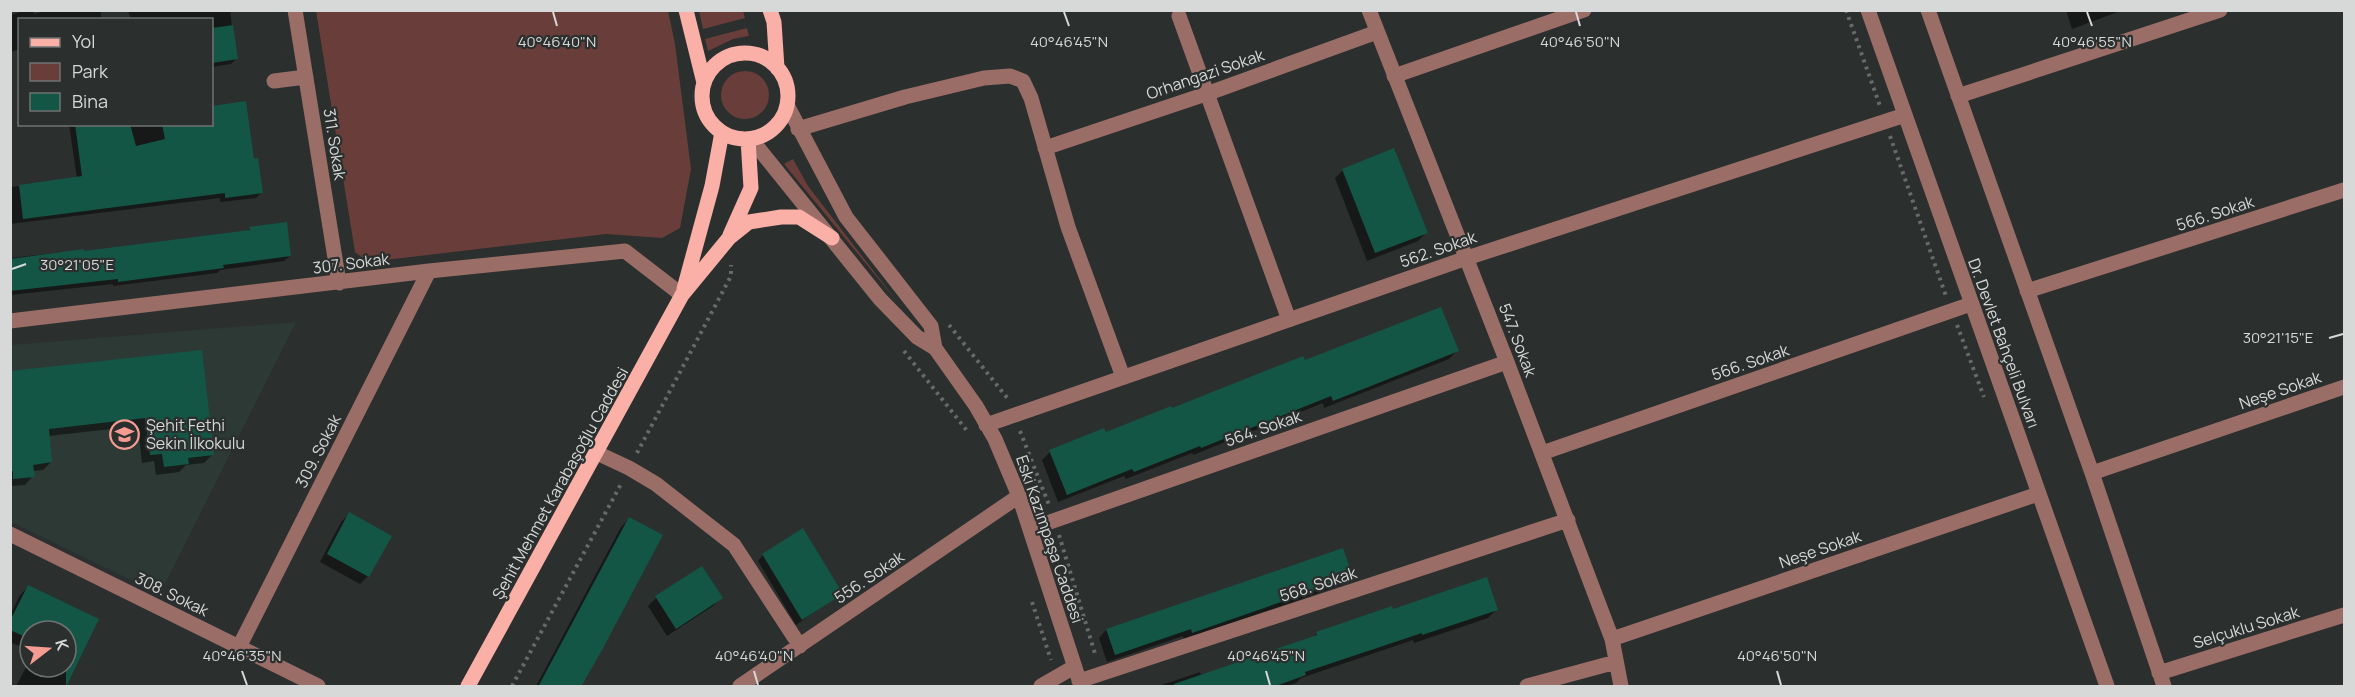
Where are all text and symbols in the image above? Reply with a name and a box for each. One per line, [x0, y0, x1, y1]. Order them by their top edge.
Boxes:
legend [18, 18, 213, 126]
text: Yol [72, 29, 95, 53]
text: 40°46'40"N [518, 31, 596, 52]
text: 40°46'45"N [1030, 31, 1108, 52]
text: 40°46'50"N [1540, 31, 1620, 52]
text: 40°46'55"N [2052, 31, 2132, 52]
street label: Orhangazi Sokak [1143, 43, 1268, 104]
text: Park [72, 59, 109, 83]
text: Bina [72, 89, 108, 113]
street label: 311. Sokak [319, 107, 352, 182]
street label: 566. Sokak [2173, 190, 2258, 236]
street label: 562. Sokak [1397, 225, 1480, 272]
street label: 307. Sokak [311, 247, 392, 279]
text: 30°21'05"E [40, 254, 114, 275]
street label: Dr. Devlet Bahçeli Bulvarı [1963, 255, 2045, 431]
street label: 547. Sokak [1494, 300, 1542, 381]
text: 30°21'15"E [2243, 327, 2313, 348]
street label: 566. Sokak [1708, 338, 1793, 385]
street label: Şehit Mehmet Karabaşoğlu Caddesi [487, 363, 633, 603]
street label: Neşe Sokak [2236, 365, 2325, 414]
street label: 564. Sokak [1222, 404, 1305, 451]
street label: 309. Sokak [290, 410, 346, 491]
place label: Şehit Fethi Sekin İlkokulu [146, 414, 245, 454]
school or university icon: Şehit Fethi Sekin İlkokulu [109, 418, 141, 450]
street label: Eski Kazımpaşa Caddesi [1011, 452, 1089, 626]
street label: Neşe Sokak [1776, 524, 1865, 573]
street label: 556. Sokak [830, 545, 909, 608]
street label: 568. Sokak [1277, 561, 1360, 607]
street label: 308. Sokak [132, 567, 213, 622]
street label: Selçuklu Sokak [2190, 600, 2303, 654]
north arrow [18, 619, 78, 679]
text: K [50, 636, 75, 653]
text: 40°46'35"N [202, 645, 282, 666]
text: 40°46'40"N [715, 645, 793, 666]
text: 40°46'45"N [1227, 645, 1305, 666]
text: 40°46'50"N [1737, 645, 1817, 666]

